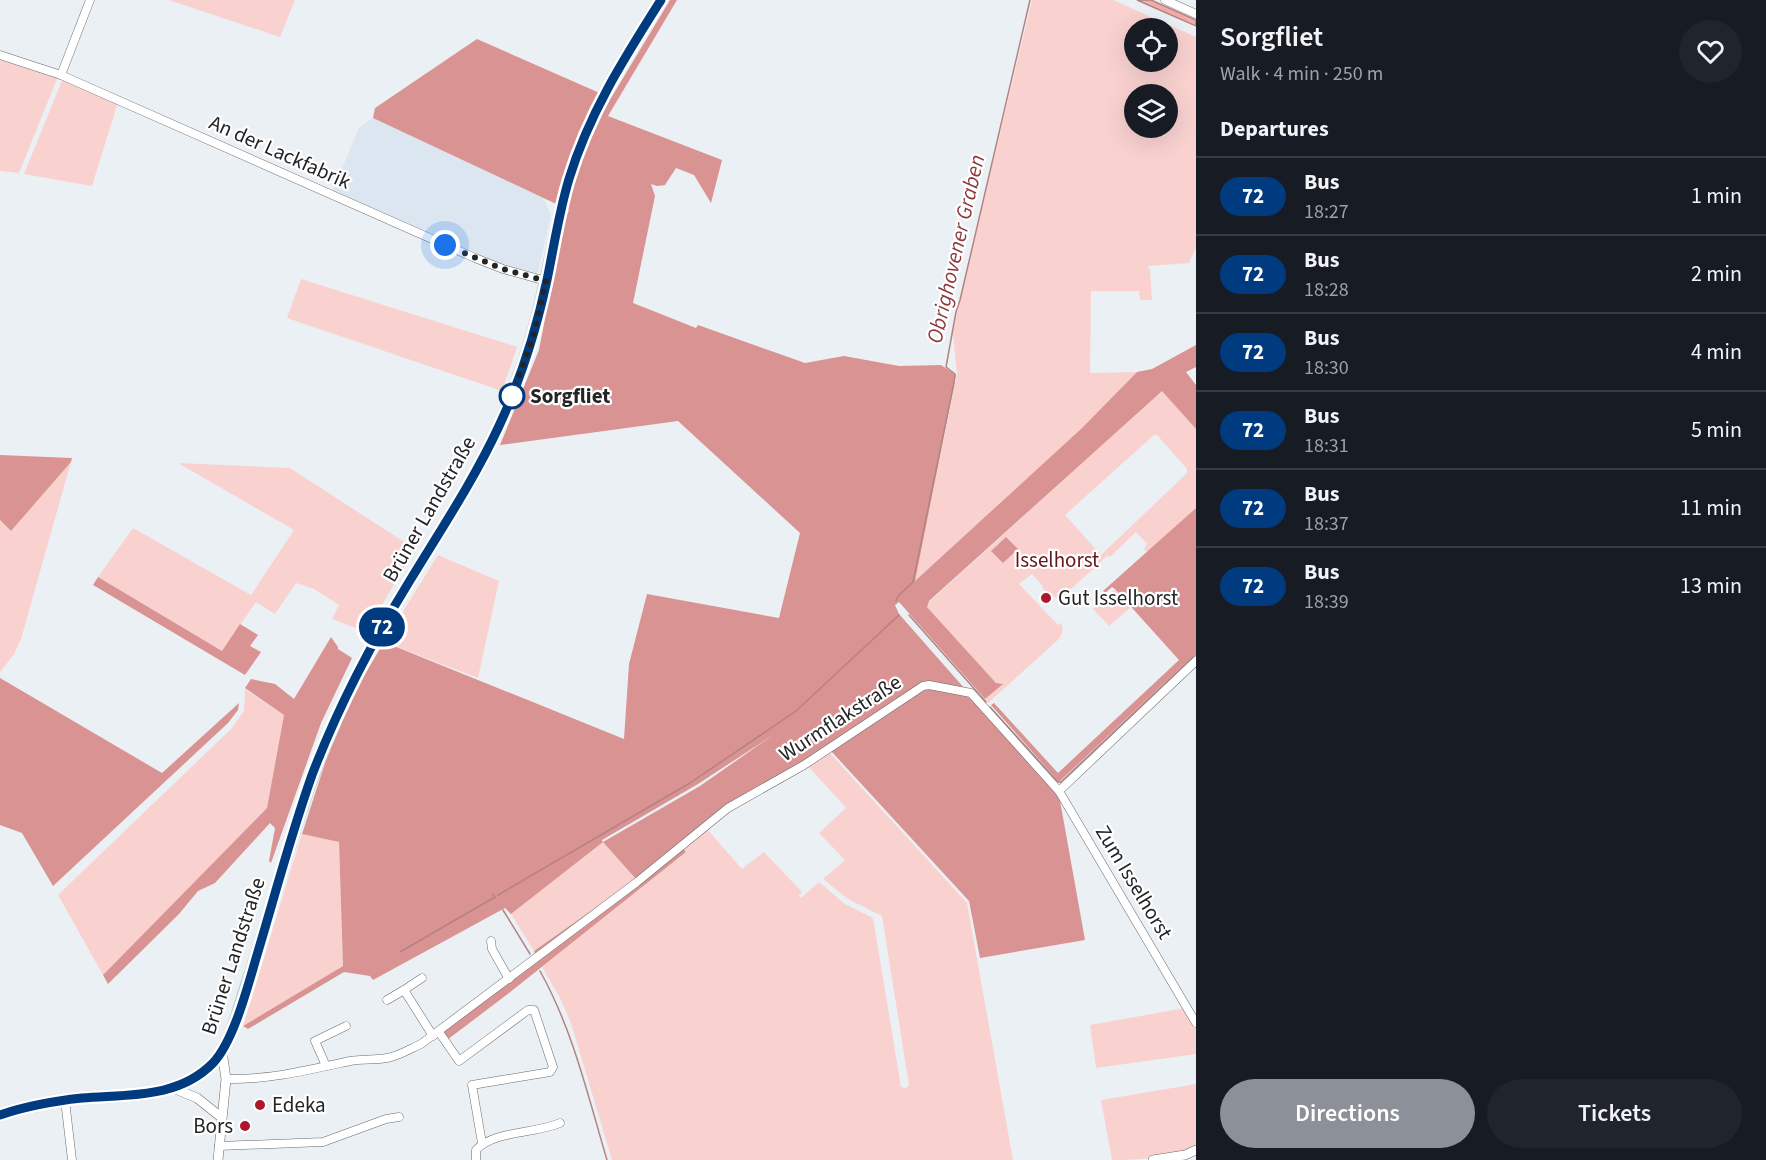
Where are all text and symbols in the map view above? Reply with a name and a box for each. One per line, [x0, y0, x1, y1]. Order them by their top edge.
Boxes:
text: Sorgfliet [1220, 17, 1323, 57]
map controls [1124, 18, 1178, 138]
button: locate [1124, 18, 1178, 72]
button: heart [1679, 20, 1742, 83]
text: Walk · 4 min · 250 m [1220, 60, 1383, 88]
button: layers [1124, 84, 1178, 138]
street label: An der Lackfabrik [204, 107, 356, 197]
text: Departures [1220, 113, 1329, 145]
water label: Obrighovener Graben [919, 151, 993, 347]
text: Bus [1304, 166, 1340, 198]
text: 1 min [1691, 180, 1742, 212]
text: 72 [1242, 181, 1264, 211]
text: 18:27 [1304, 198, 1349, 226]
your location [430, 230, 460, 260]
text: Bus [1304, 244, 1340, 276]
text: 2 min [1691, 258, 1742, 290]
text: 72 [1242, 259, 1264, 289]
text: 18:28 [1304, 276, 1349, 304]
text: Bus [1304, 322, 1340, 354]
text: 4 min [1691, 336, 1742, 368]
text: 72 [1242, 337, 1264, 367]
text: 18:30 [1304, 354, 1349, 382]
place label: Sorgfliet [530, 381, 610, 411]
marker: Sorgfliet [499, 383, 525, 409]
text: Bus [1304, 400, 1340, 432]
text: 5 min [1691, 414, 1742, 446]
text: 72 [1242, 415, 1264, 445]
street label: Brüner Landstraße [375, 431, 483, 587]
text: 18:31 [1304, 432, 1349, 460]
text: Bus [1304, 478, 1340, 510]
text: 11 min [1680, 492, 1742, 524]
text: 72 [1242, 493, 1264, 523]
text: 18:37 [1304, 510, 1349, 538]
park label: Isselhorst [1015, 545, 1099, 575]
text: Bus [1304, 556, 1340, 588]
text: 13 min [1680, 570, 1742, 602]
text: 72 [1242, 571, 1264, 601]
place label: Gut Isselhorst [1058, 583, 1178, 613]
text: 18:39 [1304, 588, 1349, 616]
marker: Gut Isselhorst [1039, 591, 1053, 605]
line badge: 72 [355, 608, 409, 646]
text: 72 [371, 612, 393, 642]
street label: Wurmflakstraße [773, 667, 907, 769]
street label: Zum Isselhorst [1088, 819, 1180, 945]
street label: Brüner Landstraße [193, 873, 273, 1039]
button: Directions [1220, 1079, 1475, 1148]
button: Tickets [1487, 1079, 1742, 1148]
place label: Edeka [272, 1090, 326, 1120]
marker: Edeka [253, 1098, 267, 1112]
place label: Bors [193, 1111, 233, 1141]
marker: Bors [238, 1119, 252, 1133]

